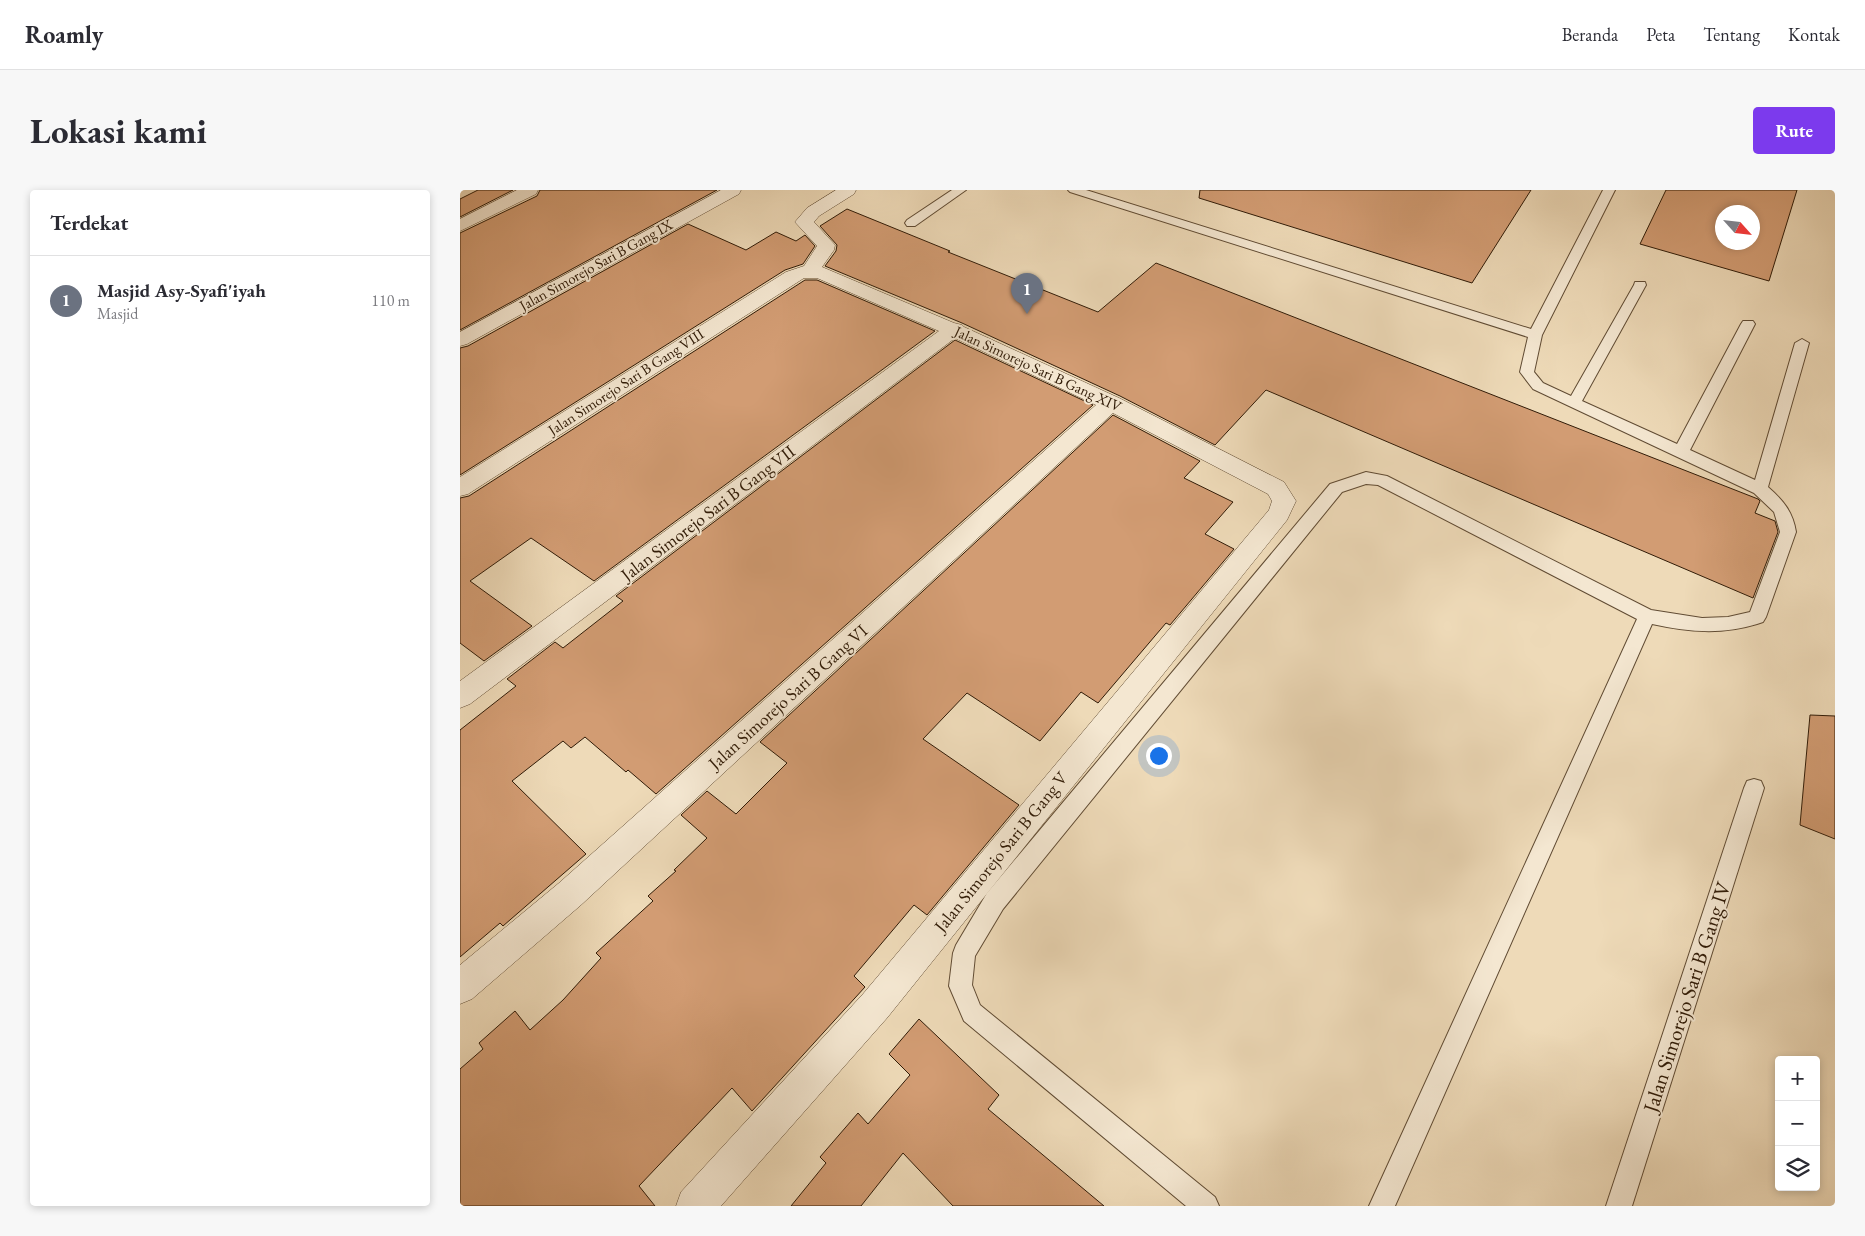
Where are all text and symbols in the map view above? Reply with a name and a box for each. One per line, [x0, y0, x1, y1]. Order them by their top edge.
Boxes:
text: Roamly [25, 19, 103, 50]
text: Beranda [1562, 23, 1618, 46]
text: Peta [1646, 23, 1675, 46]
text: Tentang [1703, 23, 1760, 46]
text: Kontak [1788, 23, 1840, 46]
button: Rute [1753, 107, 1835, 154]
text: Lokasi kami [30, 108, 207, 153]
north arrow [1715, 205, 1760, 250]
text: Terdekat [50, 209, 128, 236]
street label: Jalan Simorejo Sari B Gang IX [514, 214, 676, 316]
pin: 1 [1011, 273, 1043, 314]
text: Masjid Asy-Syafi'iyah [97, 278, 266, 303]
text: 1 [62, 290, 70, 311]
text: 110 m [371, 290, 410, 311]
text: Masjid [97, 303, 138, 324]
street label: Jalan Simorejo Sari B Gang XIV [950, 321, 1126, 416]
street label: Jalan Simorejo Sari B Gang VIII [542, 324, 707, 440]
street label: Jalan Simorejo Sari B Gang VII [614, 439, 799, 587]
street label: Jalan Simorejo Sari B Gang VI [702, 619, 872, 776]
your location [1146, 743, 1172, 769]
street label: Jalan Simorejo Sari B Gang V [927, 766, 1073, 938]
street label: Jalan Simorejo Sari B Gang IV [1636, 877, 1737, 1117]
map controls [1775, 1056, 1820, 1191]
button: + [1775, 1056, 1820, 1101]
button: − [1775, 1101, 1820, 1146]
button: layers [1775, 1146, 1820, 1191]

